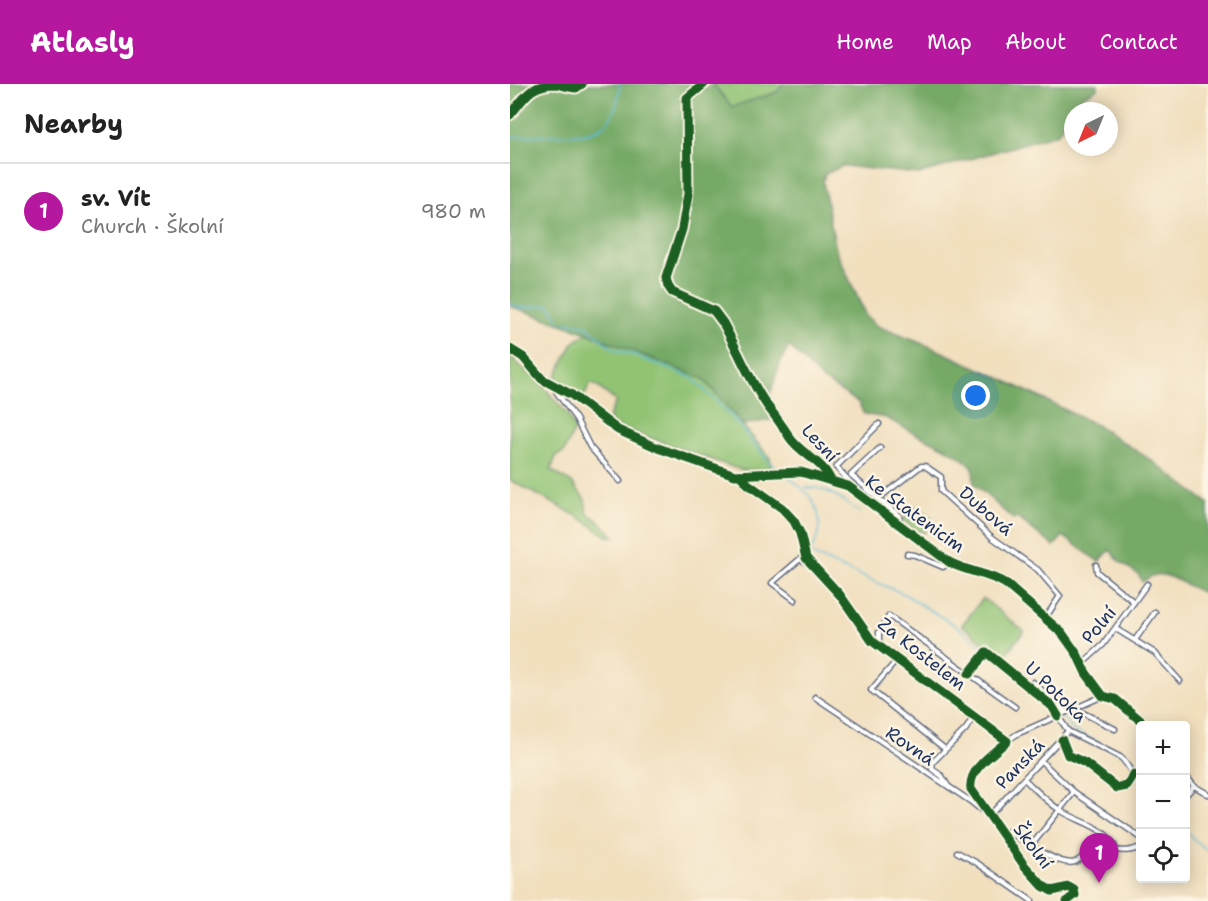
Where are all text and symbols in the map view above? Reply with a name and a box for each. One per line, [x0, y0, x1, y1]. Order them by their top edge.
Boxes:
text: Atlasly [30, 23, 135, 61]
text: Home [836, 28, 894, 56]
text: Map [927, 28, 972, 56]
text: About [1005, 28, 1066, 56]
text: Contact [1099, 28, 1178, 56]
north arrow [1064, 102, 1118, 156]
text: Nearby [24, 106, 123, 141]
text: sv. Vít [81, 184, 151, 213]
text: 1 [39, 198, 48, 224]
text: 980 m [421, 198, 486, 224]
text: Church · Školní [81, 213, 224, 239]
your location [961, 381, 990, 410]
street label: Lesní [796, 419, 844, 467]
street label: Ke Statenicím [860, 470, 970, 558]
street label: Dubová [954, 481, 1018, 541]
street label: Polní [1076, 601, 1122, 649]
street label: Za Kostelem [873, 612, 971, 696]
street label: U Potoka [1020, 656, 1092, 728]
street label: Rovná [881, 721, 939, 771]
map controls [1136, 721, 1190, 883]
button: + [1136, 721, 1190, 775]
street label: Panská [990, 734, 1050, 794]
button: − [1136, 775, 1190, 829]
street label: Školní [1008, 818, 1058, 874]
button: locate [1136, 829, 1190, 883]
pin: 1 [1080, 834, 1118, 883]

